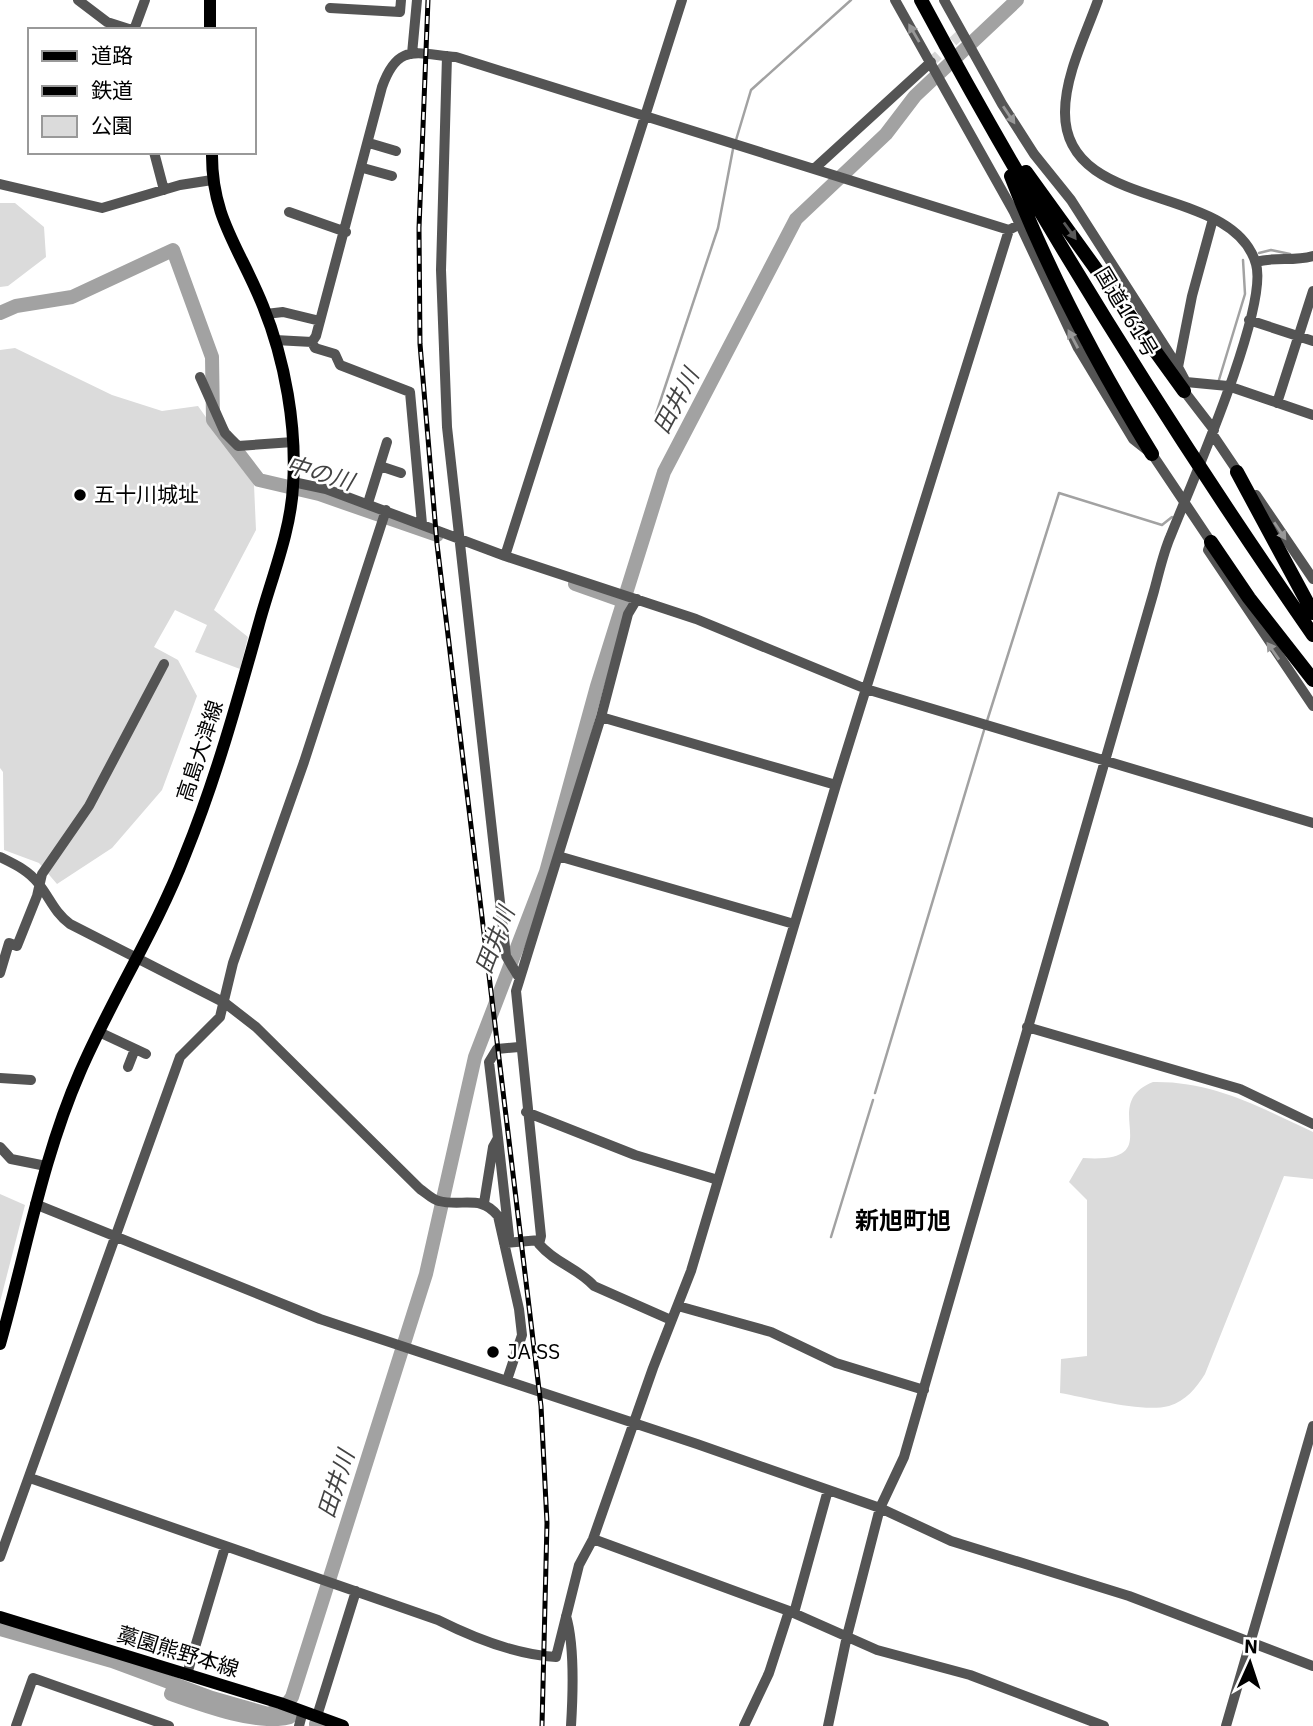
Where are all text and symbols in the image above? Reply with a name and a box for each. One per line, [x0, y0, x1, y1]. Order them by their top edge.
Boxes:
one-way arrow [908, 23, 920, 42]
legend [28, 28, 256, 154]
text: 道路 [91, 41, 133, 69]
text: 鉄道 [91, 76, 133, 104]
one-way arrow [1002, 106, 1016, 124]
text: 公園 [91, 111, 133, 139]
one-way arrow [1063, 222, 1077, 240]
street label: 国道161号 [1089, 261, 1165, 362]
one-way arrow [1067, 329, 1079, 348]
water label: 田井川 [646, 360, 706, 438]
water label: 中の川 [283, 448, 360, 497]
place label: 五十川城址 [94, 480, 199, 508]
marker: 五十川城址 [72, 487, 88, 503]
one-way arrow [1273, 521, 1286, 540]
one-way arrow [1266, 642, 1280, 660]
street label: 高島大津線 [170, 696, 229, 805]
water label: 田井川 [468, 899, 522, 977]
district label: 新旭町旭 [855, 1204, 951, 1236]
place label: JA SS [507, 1337, 560, 1365]
marker: JA SS [485, 1344, 501, 1360]
water label: 田井川 [310, 1443, 361, 1521]
street label: 藁園熊野本線 [114, 1619, 243, 1683]
north arrow [1215, 1628, 1285, 1698]
text: N [1243, 1634, 1258, 1658]

